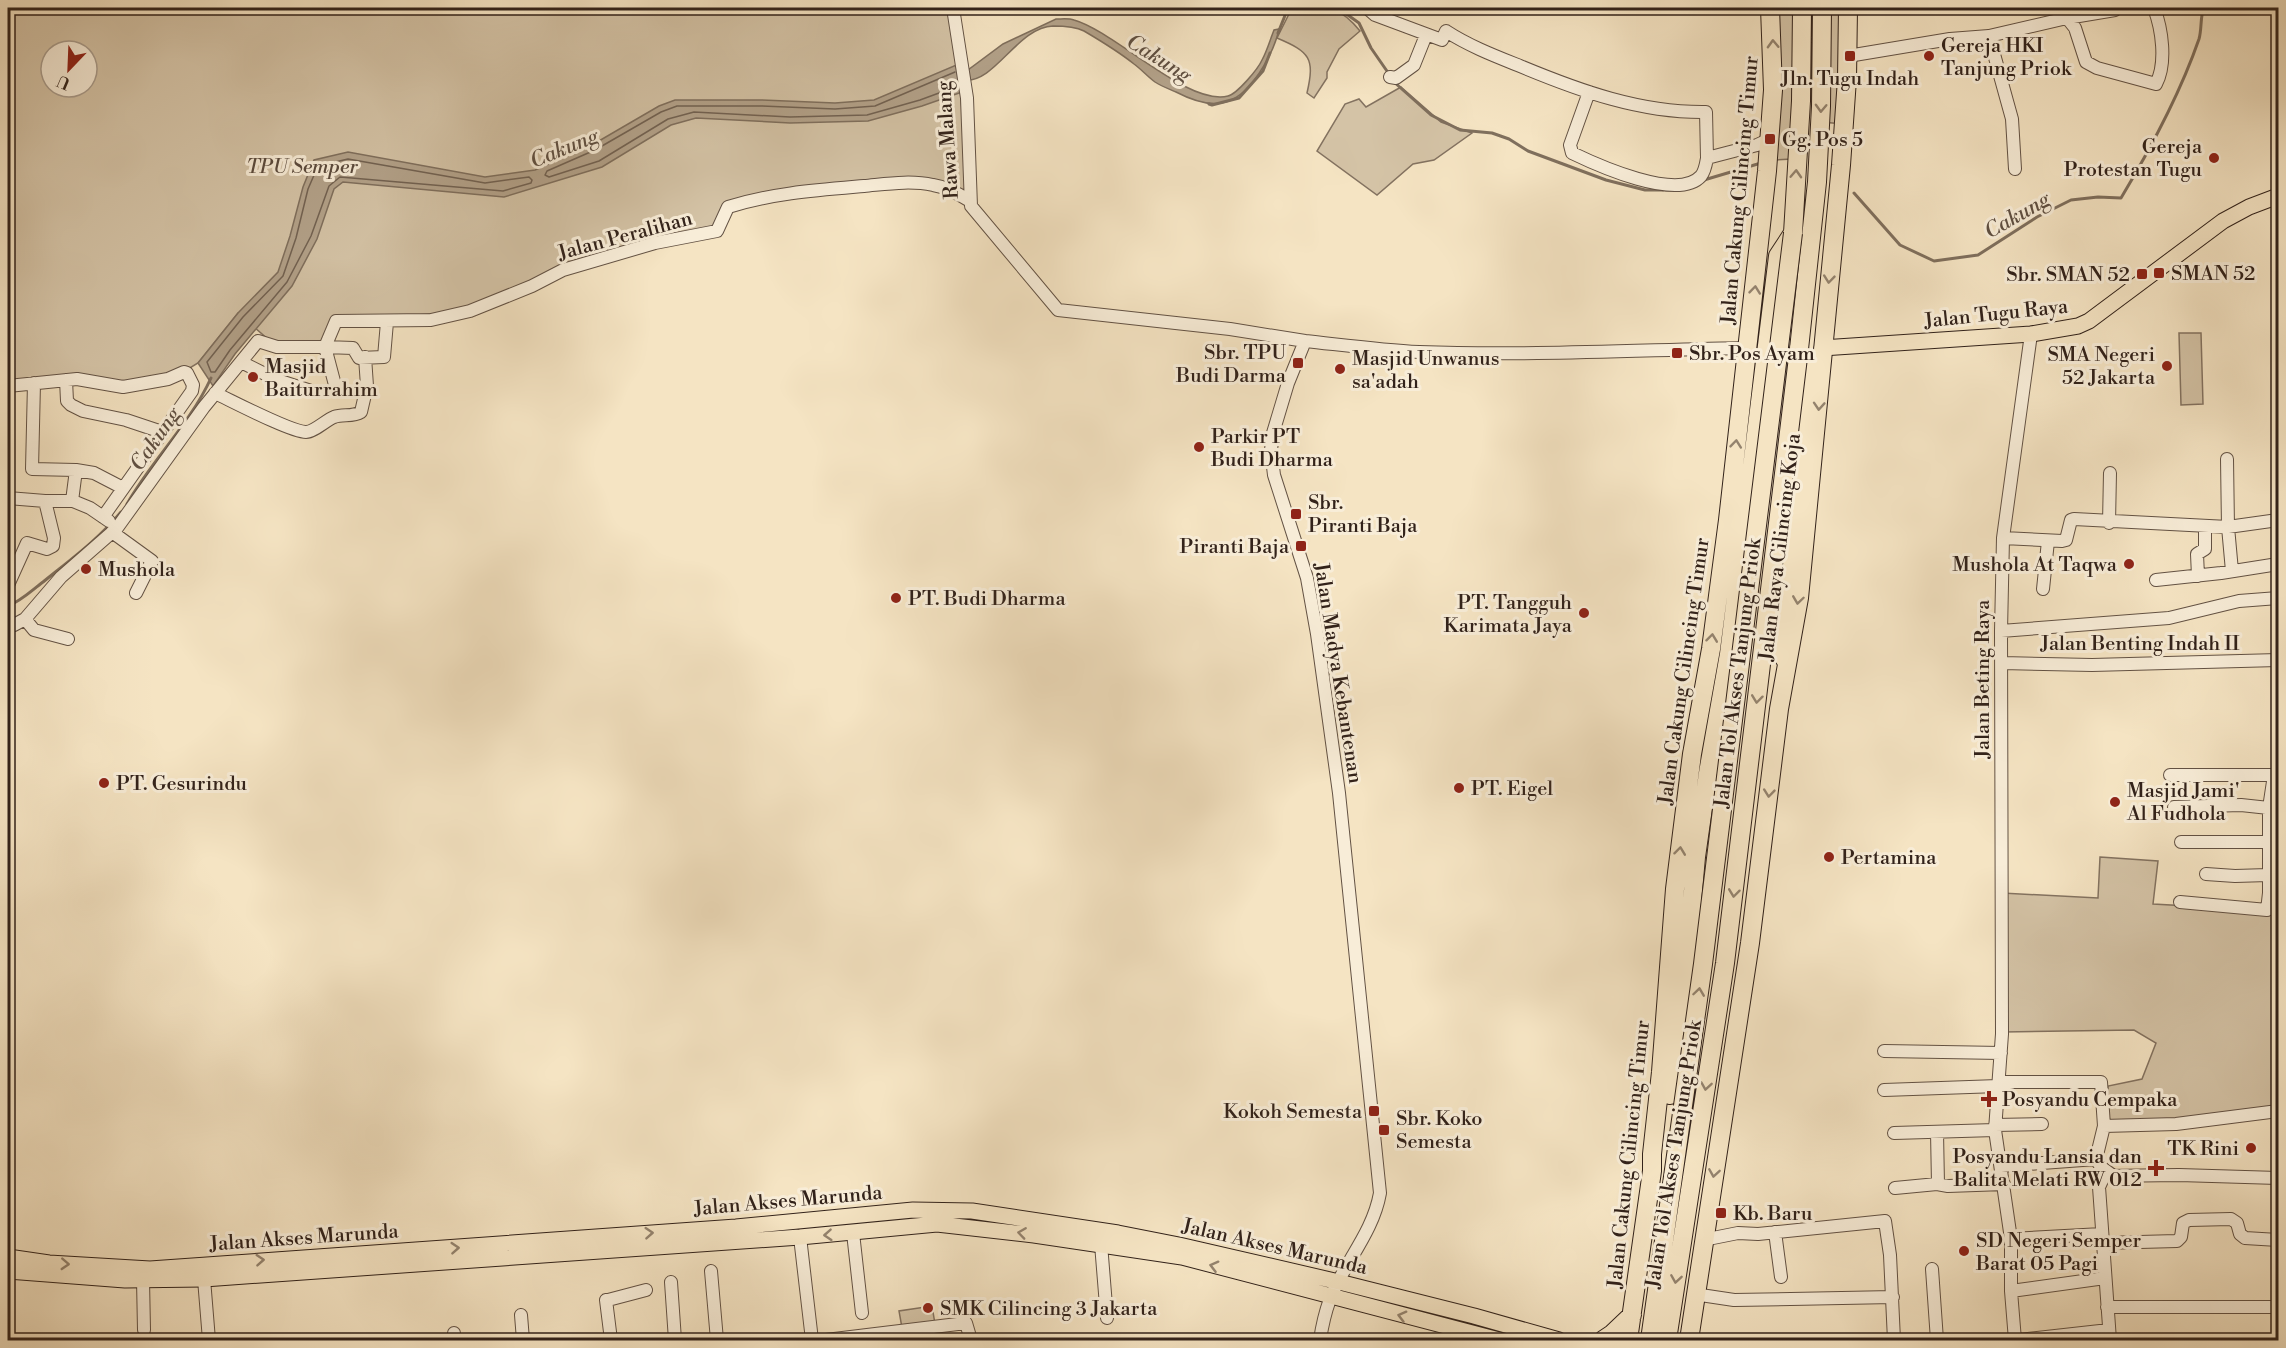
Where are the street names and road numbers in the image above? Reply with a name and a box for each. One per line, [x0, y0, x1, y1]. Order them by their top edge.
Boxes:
street label: Jalan Cakung Cilincing Timur [1716, 55, 1765, 326]
street label: Rawa Malang [932, 79, 965, 200]
street label: Jalan Peralihan [554, 206, 696, 267]
street label: Jalan Tugu Raya [1922, 294, 2070, 335]
street label: Jalan Raya Cilincing Koja [1754, 431, 1807, 663]
street label: Jalan Tol Akses Tanjung Priok [1709, 535, 1768, 810]
street label: Jalan Cakung Cilincing Timur [1653, 536, 1716, 807]
street label: Jalan Madya Kebantenan [1308, 560, 1367, 785]
street label: Jalan Beting Raya [1971, 599, 1996, 759]
street label: Jalan Benting Indah II [2039, 632, 2240, 657]
street label: Jalan Tol Akses Tanjung Priok [1641, 1017, 1708, 1291]
street label: Jalan Cakung Cilincing Timur [1603, 1019, 1656, 1290]
street label: Jalan Akses Marunda [692, 1181, 884, 1222]
street label: Jalan Akses Marunda [1179, 1214, 1370, 1281]
street label: Jalan Akses Marunda [208, 1219, 400, 1258]

